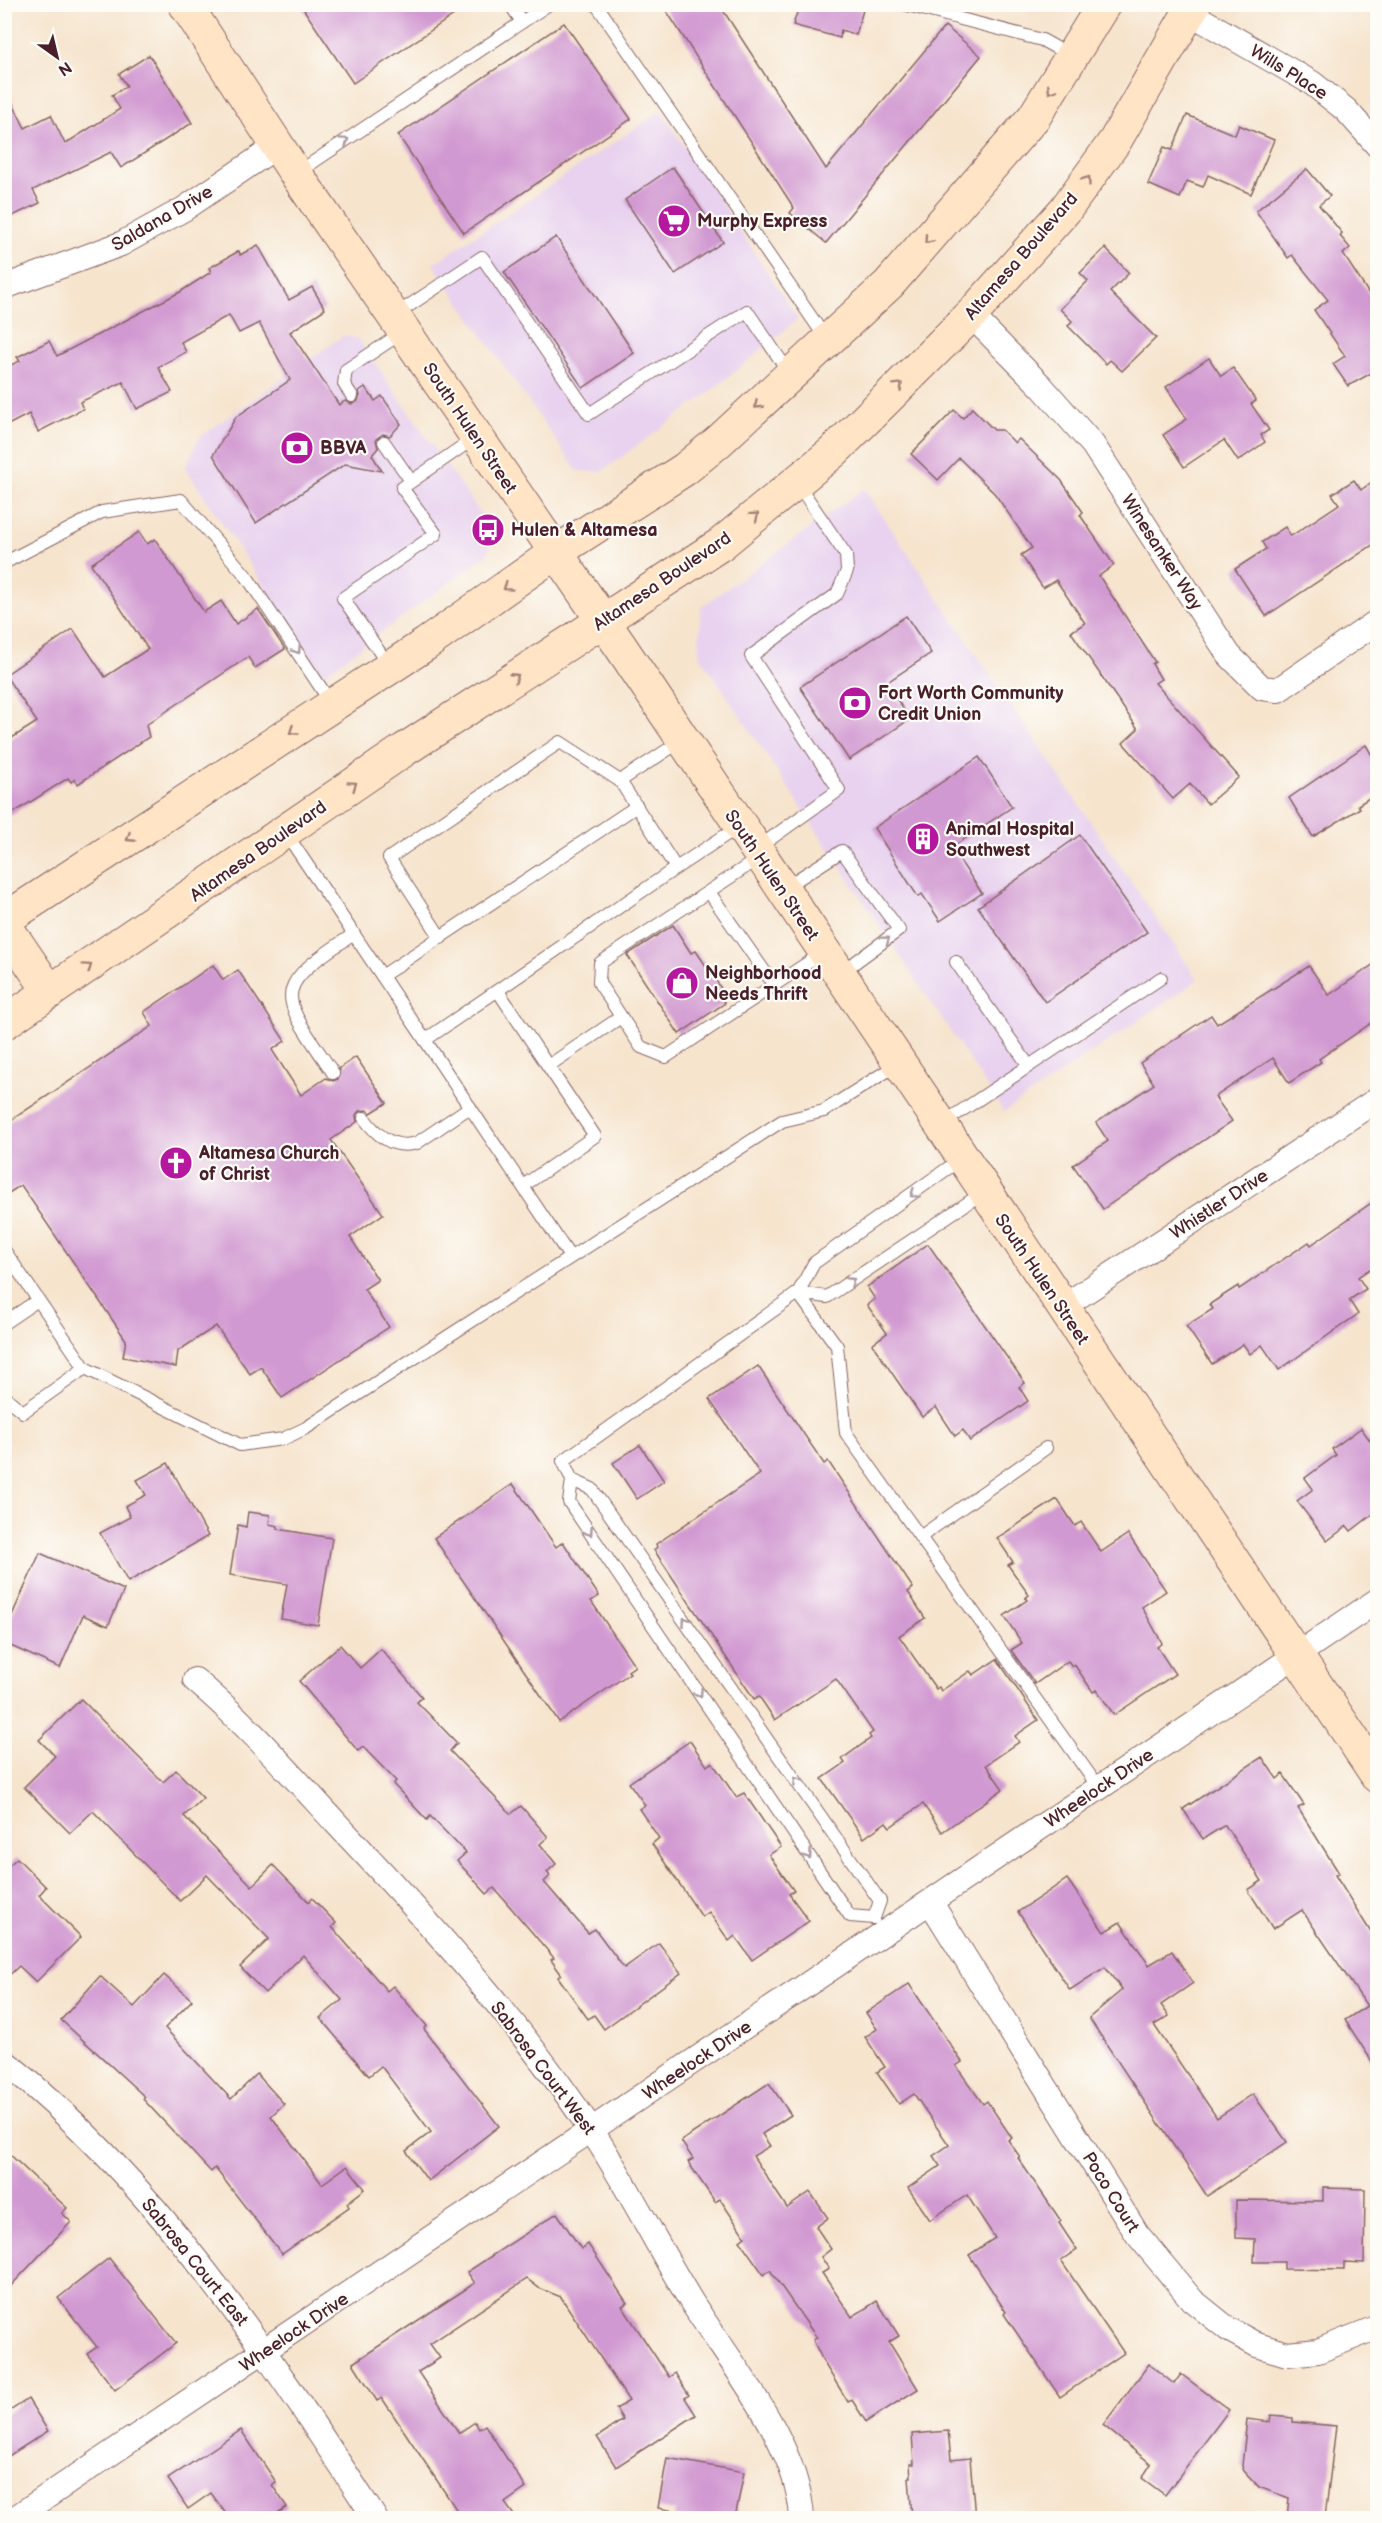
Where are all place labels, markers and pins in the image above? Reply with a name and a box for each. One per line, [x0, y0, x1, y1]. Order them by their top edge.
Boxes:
supermarket icon: Murphy Express [656, 203, 692, 239]
place label: Murphy Express [697, 211, 827, 232]
bank icon: BBVA [279, 430, 315, 466]
place label: BBVA [320, 438, 367, 459]
bus stop icon: Hulen & Altamesa [470, 512, 506, 548]
place label: Hulen & Altamesa [511, 520, 657, 541]
place label: Fort Worth Community Credit Union [878, 683, 1064, 725]
bank icon: Fort Worth Community Credit Union [837, 685, 873, 721]
place label: Animal Hospital Southwest [945, 819, 1074, 861]
building icon: Animal Hospital Southwest [905, 821, 941, 857]
place label: Neighborhood Needs Thrift [705, 963, 822, 1005]
shop icon: Neighborhood Needs Thrift [664, 965, 700, 1001]
place label: Altamesa Church of Christ [198, 1143, 339, 1185]
church icon: Altamesa Church of Christ [158, 1145, 194, 1181]

